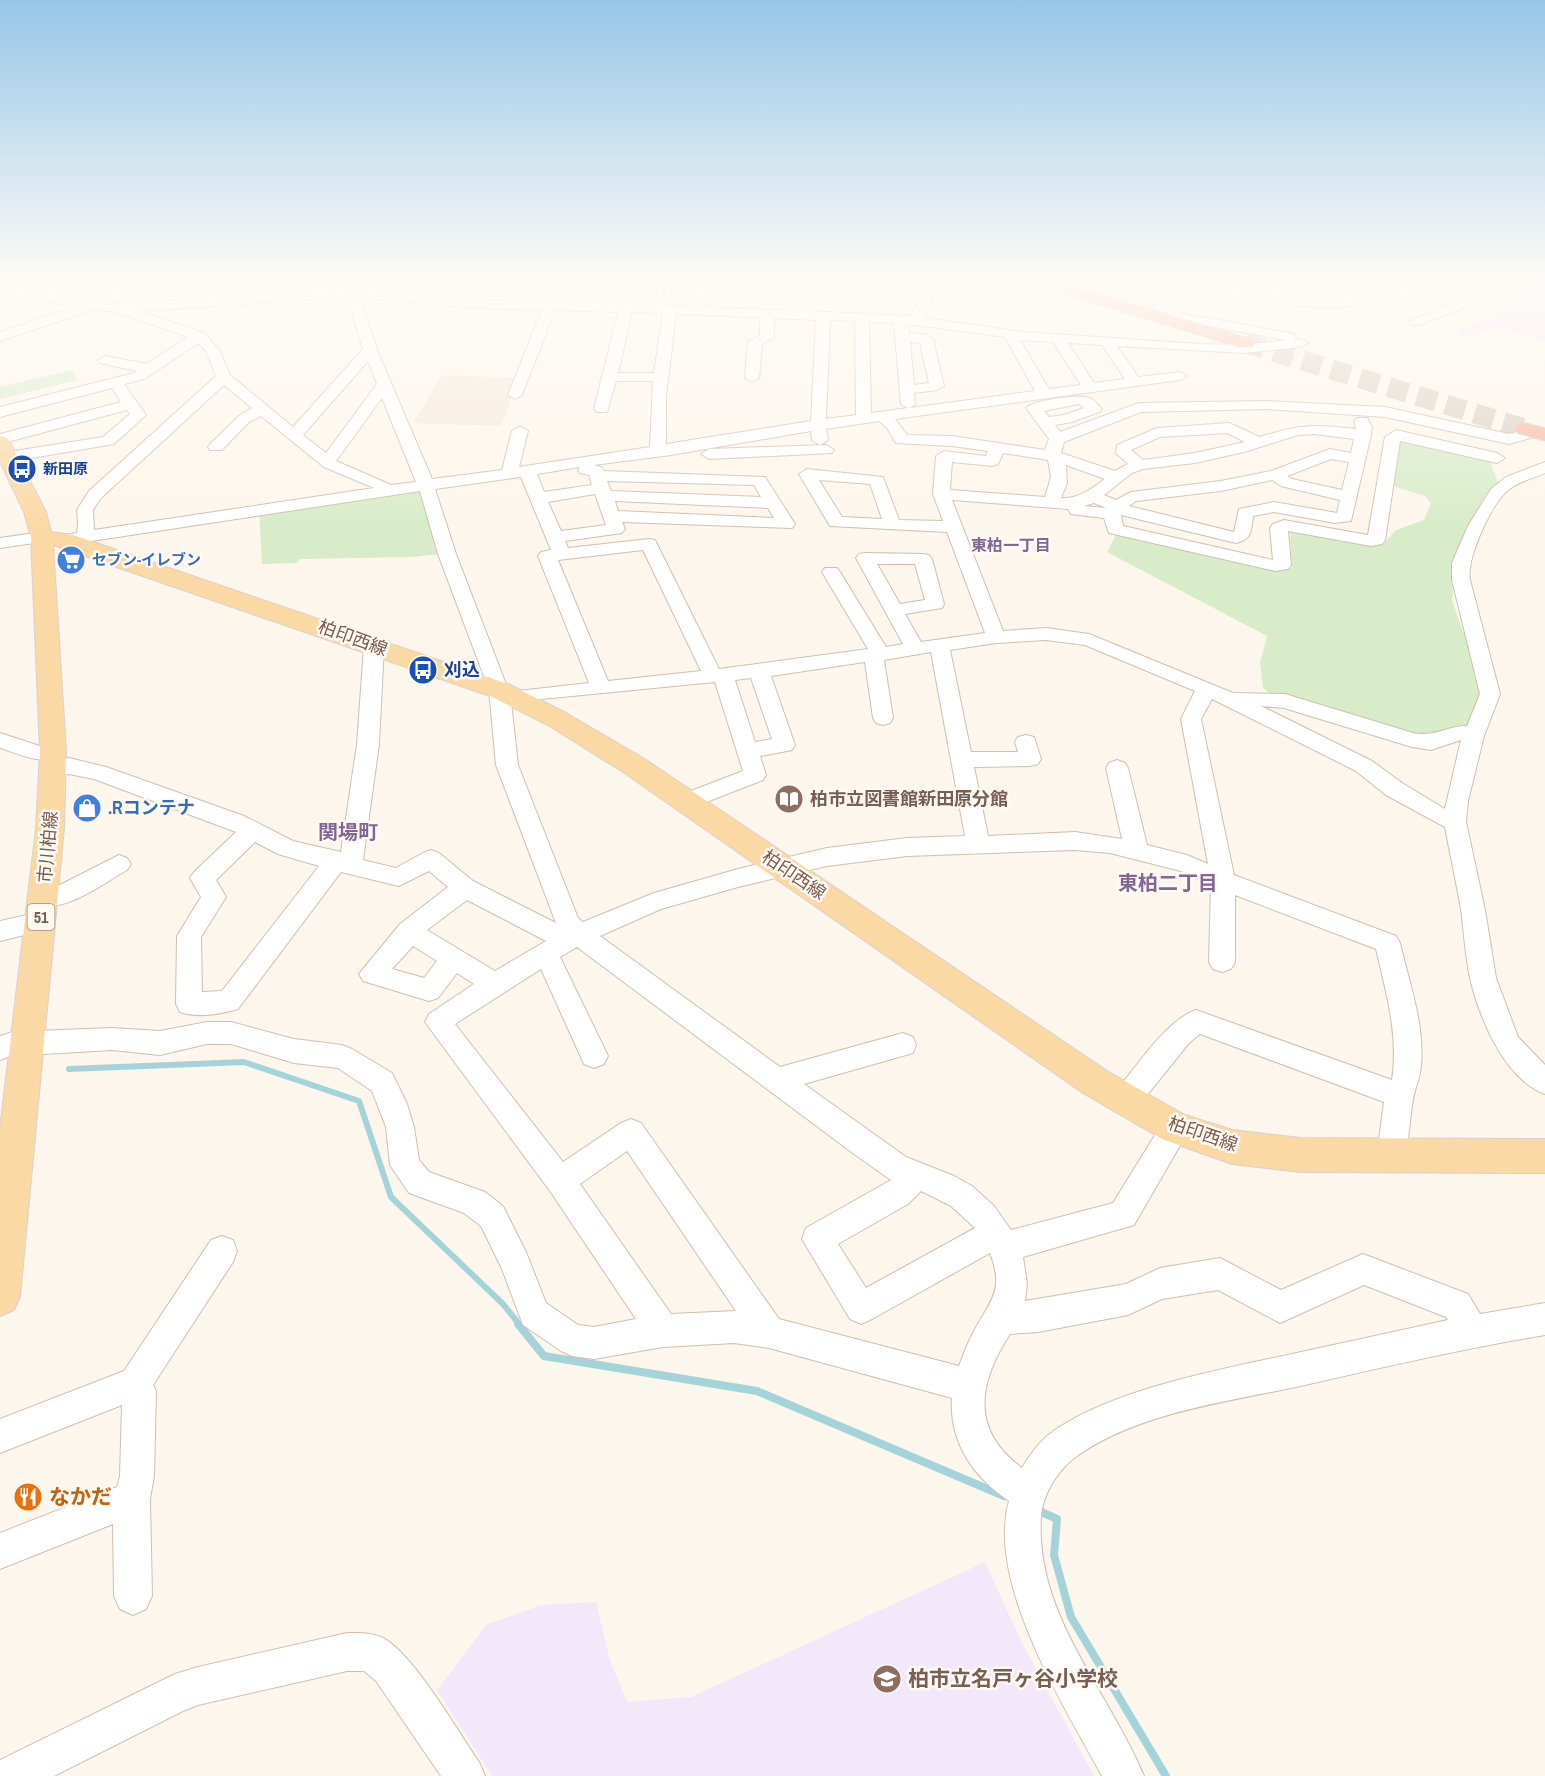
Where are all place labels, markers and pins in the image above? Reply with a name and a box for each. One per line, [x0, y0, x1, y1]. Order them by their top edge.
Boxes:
bus stop icon: 新田原 [6, 453, 38, 485]
place label: 新田原 [43, 458, 88, 479]
supermarket icon: セブン-イレブン [55, 544, 87, 576]
place label: セブン-イレブン [92, 549, 201, 570]
bus stop icon: 刈込 [407, 654, 439, 686]
place label: 刈込 [444, 657, 480, 682]
library icon: 柏市立図書館新田原分館 [773, 783, 805, 815]
place label: 柏市立図書館新田原分館 [810, 786, 1008, 811]
shop icon: .Rコンテナ [71, 792, 103, 824]
place label: .Rコンテナ [108, 795, 195, 820]
restaurant icon: なかだ [12, 1481, 44, 1513]
place label: なかだ [49, 1482, 112, 1511]
school or university icon: 柏市立名戸ヶ谷小学校 [871, 1663, 903, 1695]
place label: 柏市立名戸ヶ谷小学校 [908, 1664, 1118, 1693]

